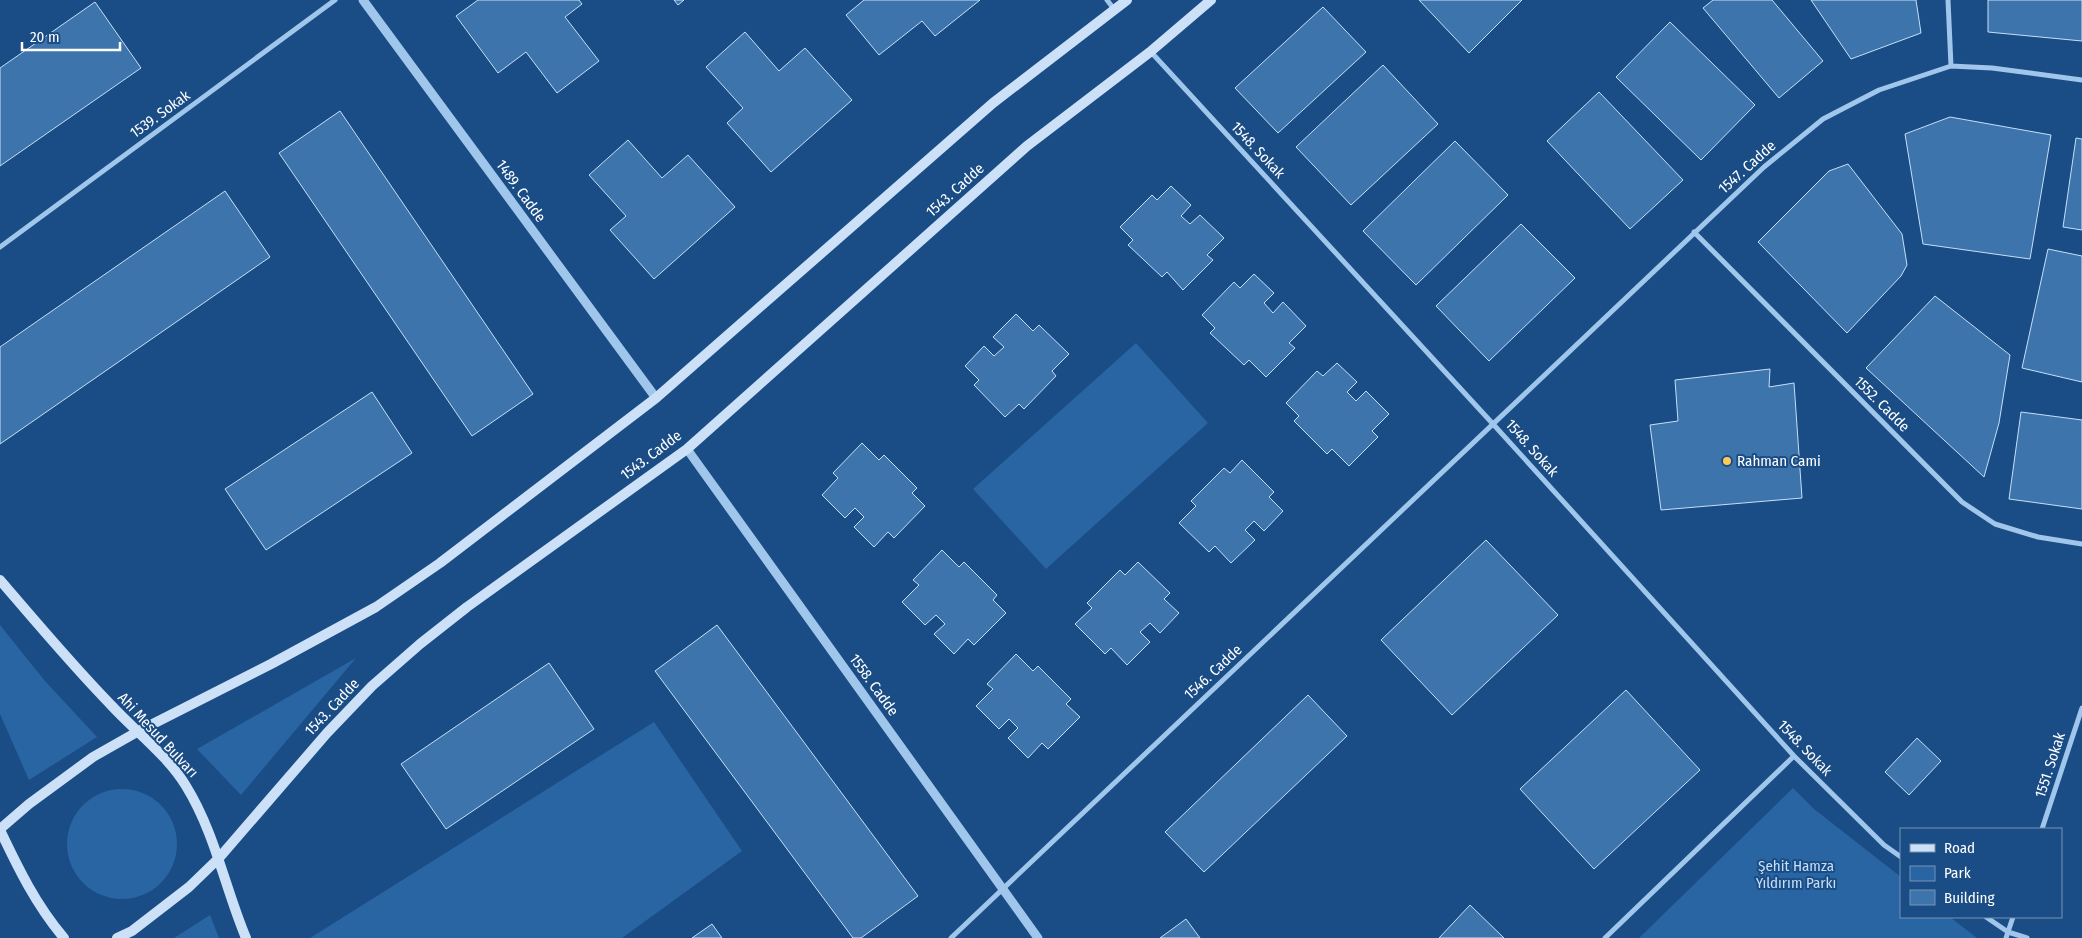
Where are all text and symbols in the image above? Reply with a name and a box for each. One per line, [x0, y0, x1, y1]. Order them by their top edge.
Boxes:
scale bar [22, 20, 120, 52]
text: 20 m [30, 28, 60, 46]
street label: 1539. Sokak [127, 86, 193, 142]
street label: 1548. Sokak [1227, 118, 1289, 182]
street label: 1547. Cadde [1715, 137, 1779, 197]
street label: 1489. Cadde [492, 156, 550, 226]
street label: 1543. Cadde [922, 159, 988, 221]
street label: 1552. Cadde [1851, 373, 1913, 435]
street label: 1548. Sokak [1502, 416, 1562, 480]
street label: 1543. Cadde [617, 426, 685, 484]
place label: Rahman Cami [1737, 452, 1821, 470]
marker: Rahman Cami [1721, 455, 1733, 467]
street label: 1546. Cadde [1180, 641, 1246, 703]
street label: 1558. Cadde [846, 651, 902, 719]
street label: 1543. Cadde [301, 675, 363, 739]
street label: Ahi Mesud Bulvarı [114, 689, 202, 781]
street label: 1548. Sokak [1774, 716, 1836, 780]
street label: 1551. Sokak [2031, 730, 2069, 800]
legend [1900, 828, 2062, 918]
text: Road [1944, 839, 1975, 857]
park label: Şehit Hamza Yıldırım Parkı [1756, 857, 1836, 892]
text: Park [1944, 864, 1971, 882]
text: Building [1944, 889, 1995, 907]

